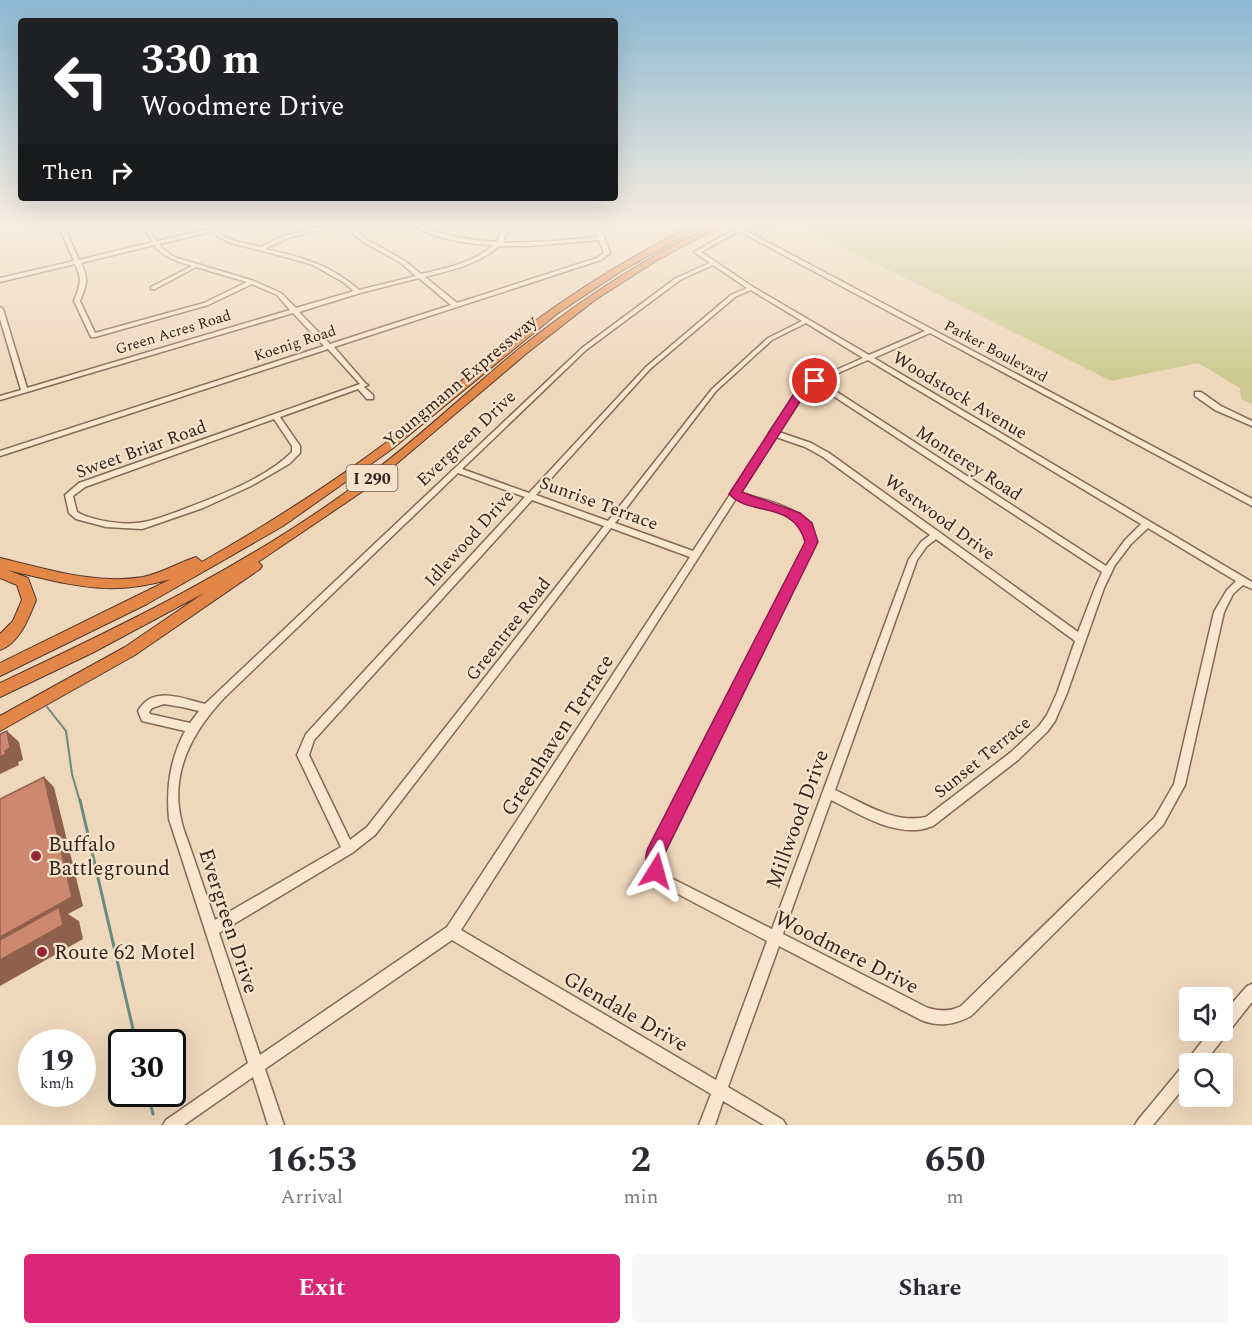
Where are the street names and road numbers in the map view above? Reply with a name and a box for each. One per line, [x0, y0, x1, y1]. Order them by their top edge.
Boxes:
street label: Green Acres Road [112, 304, 234, 361]
street label: Youngmann Expressway [377, 308, 544, 454]
street label: Parker Boulevard [940, 314, 1052, 389]
street label: Koenig Road [251, 319, 339, 368]
street label: Woodstock Avenue [887, 344, 1032, 446]
street label: Evergreen Drive [410, 384, 522, 493]
street label: Sweet Briar Road [72, 413, 210, 486]
street label: Monterey Road [910, 419, 1027, 508]
road number: I 290 [346, 465, 398, 491]
street label: Westwood Drive [878, 468, 1001, 567]
street label: Sunrise Terrace [536, 470, 662, 537]
street label: Idlewood Drive [418, 484, 521, 593]
street label: Greentree Road [459, 572, 558, 687]
street label: Greenhaven Terrace [493, 648, 622, 823]
street label: Sunset Terrace [928, 710, 1037, 805]
street label: Millwood Drive [758, 745, 838, 893]
street label: Evergreen Drive [189, 845, 267, 998]
street label: Woodmere Drive [769, 903, 924, 1003]
street label: Glendale Drive [557, 963, 694, 1061]

